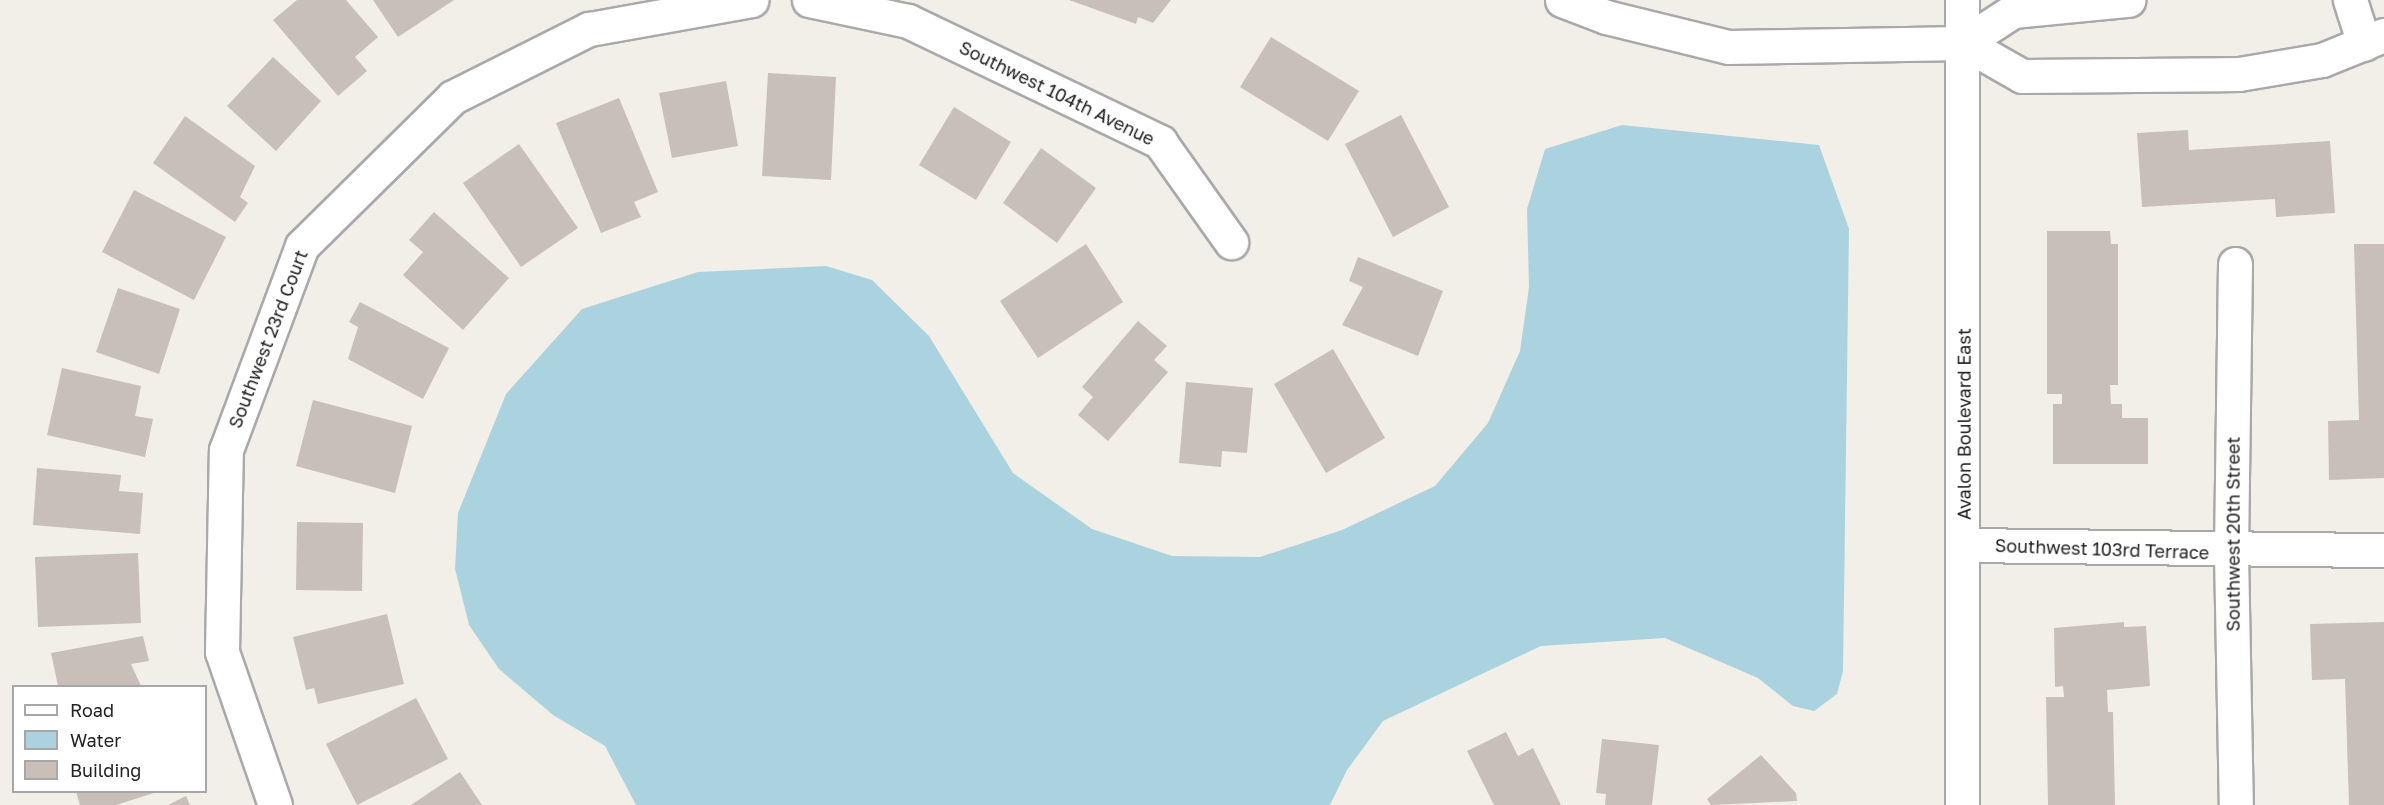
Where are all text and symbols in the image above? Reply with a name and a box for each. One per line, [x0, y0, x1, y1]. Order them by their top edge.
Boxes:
street label: Southwest 104th Avenue [956, 36, 1158, 150]
street label: Southwest 23rd Court [224, 247, 312, 431]
street label: Avalon Boulevard East [1953, 328, 1975, 520]
street label: Southwest 20th Street [2222, 436, 2244, 632]
street label: Southwest 103rd Terrace [1994, 534, 2210, 564]
legend [12, 685, 207, 793]
text: Road [70, 699, 114, 721]
text: Water [70, 729, 121, 751]
text: Building [70, 759, 141, 781]

